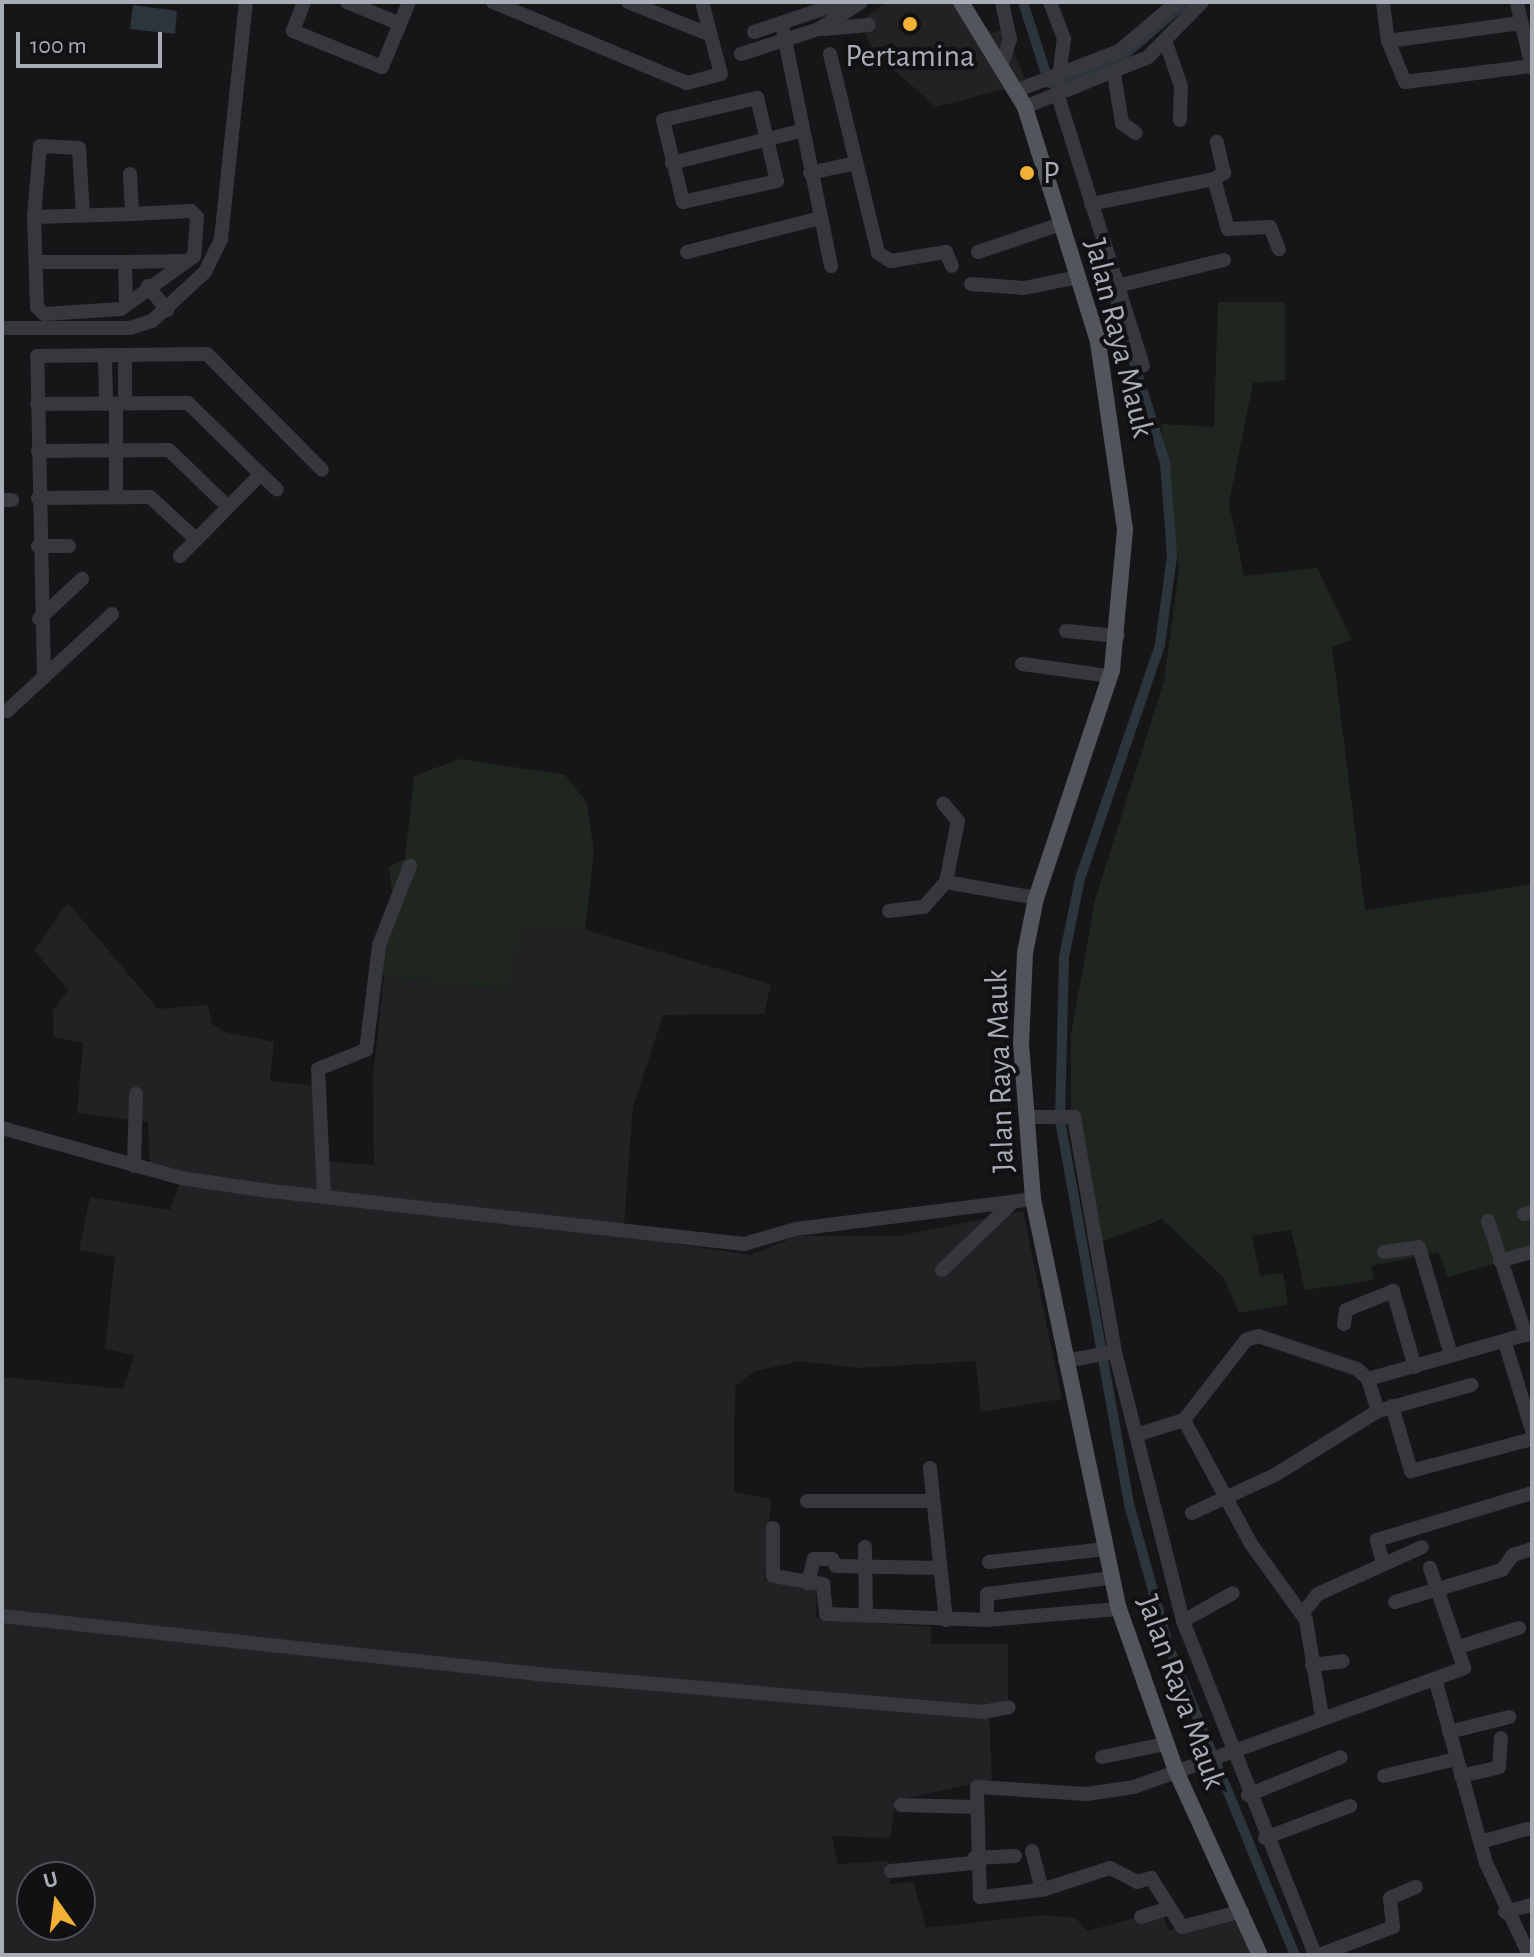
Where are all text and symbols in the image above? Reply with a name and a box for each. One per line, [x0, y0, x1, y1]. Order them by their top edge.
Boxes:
marker: Pertamina [901, 15, 919, 33]
scale bar [20, 16, 166, 66]
text: 100 m [30, 34, 87, 58]
place label: Pertamina [845, 37, 975, 75]
place label: P [1043, 154, 1060, 192]
marker: P [1018, 164, 1036, 182]
street label: Jalan Raya Mauk [1076, 235, 1162, 441]
street label: Jalan Raya Mauk [977, 969, 1023, 1173]
street label: Jalan Raya Mauk [1128, 1590, 1234, 1794]
north arrow [16, 1861, 96, 1941]
text: U [41, 1867, 60, 1892]

